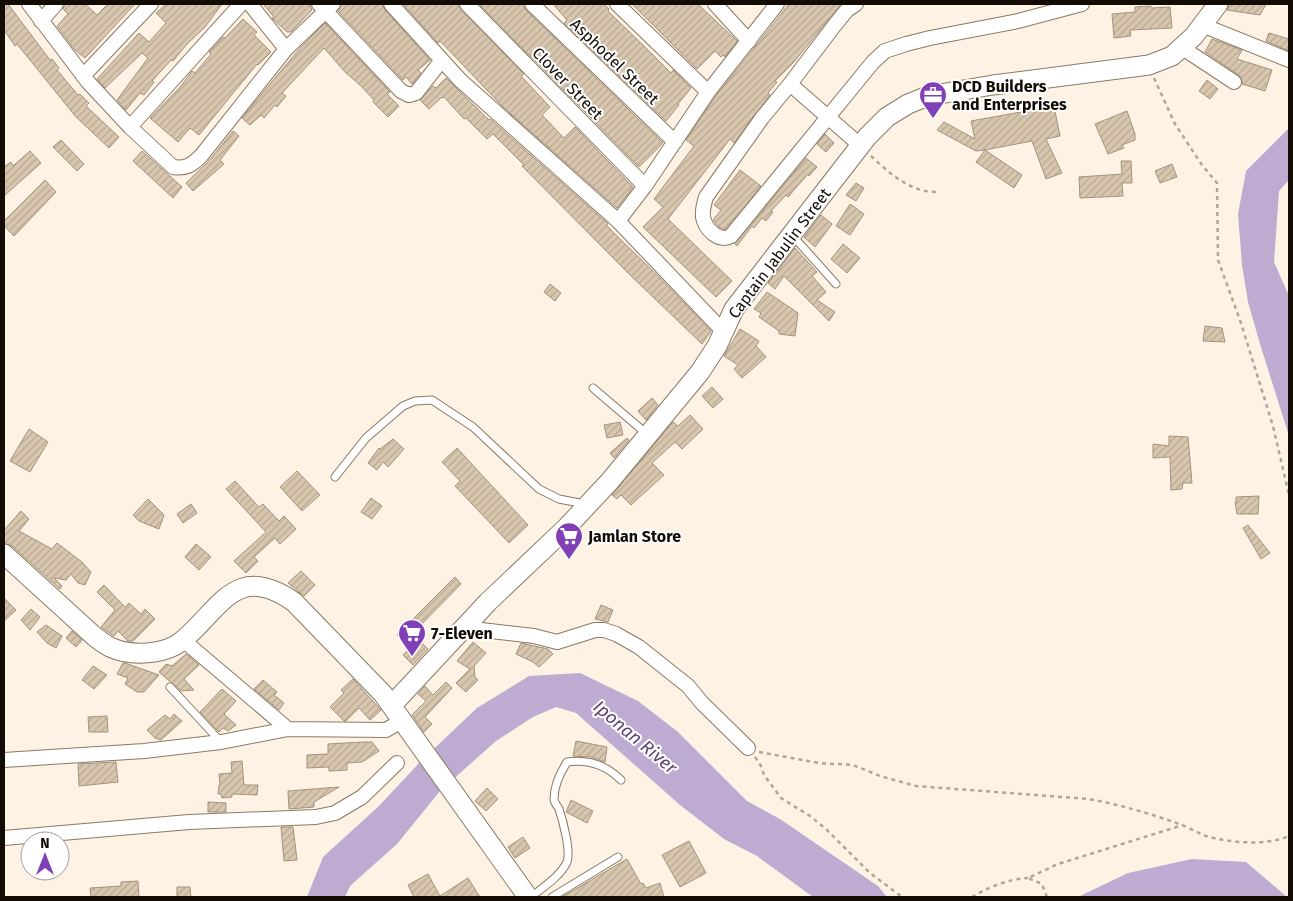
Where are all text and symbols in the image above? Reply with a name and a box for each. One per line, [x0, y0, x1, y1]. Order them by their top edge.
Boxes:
street label: Asphodel Street [567, 14, 663, 108]
street label: Clover Street [528, 43, 607, 124]
place label: DCD Builders and Enterprises [952, 77, 1067, 114]
office icon: DCD Builders and Enterprises [918, 80, 948, 119]
street label: Captain Jabulin Street [724, 184, 835, 322]
supermarket icon: Jamlan Store [554, 521, 584, 560]
place label: Jamlan Store [587, 527, 681, 546]
supermarket icon: 7-Eleven [397, 618, 427, 657]
place label: 7-Eleven [431, 624, 493, 643]
water label: Iponan River [589, 696, 682, 779]
north arrow [20, 831, 70, 881]
text: N [40, 835, 50, 852]

